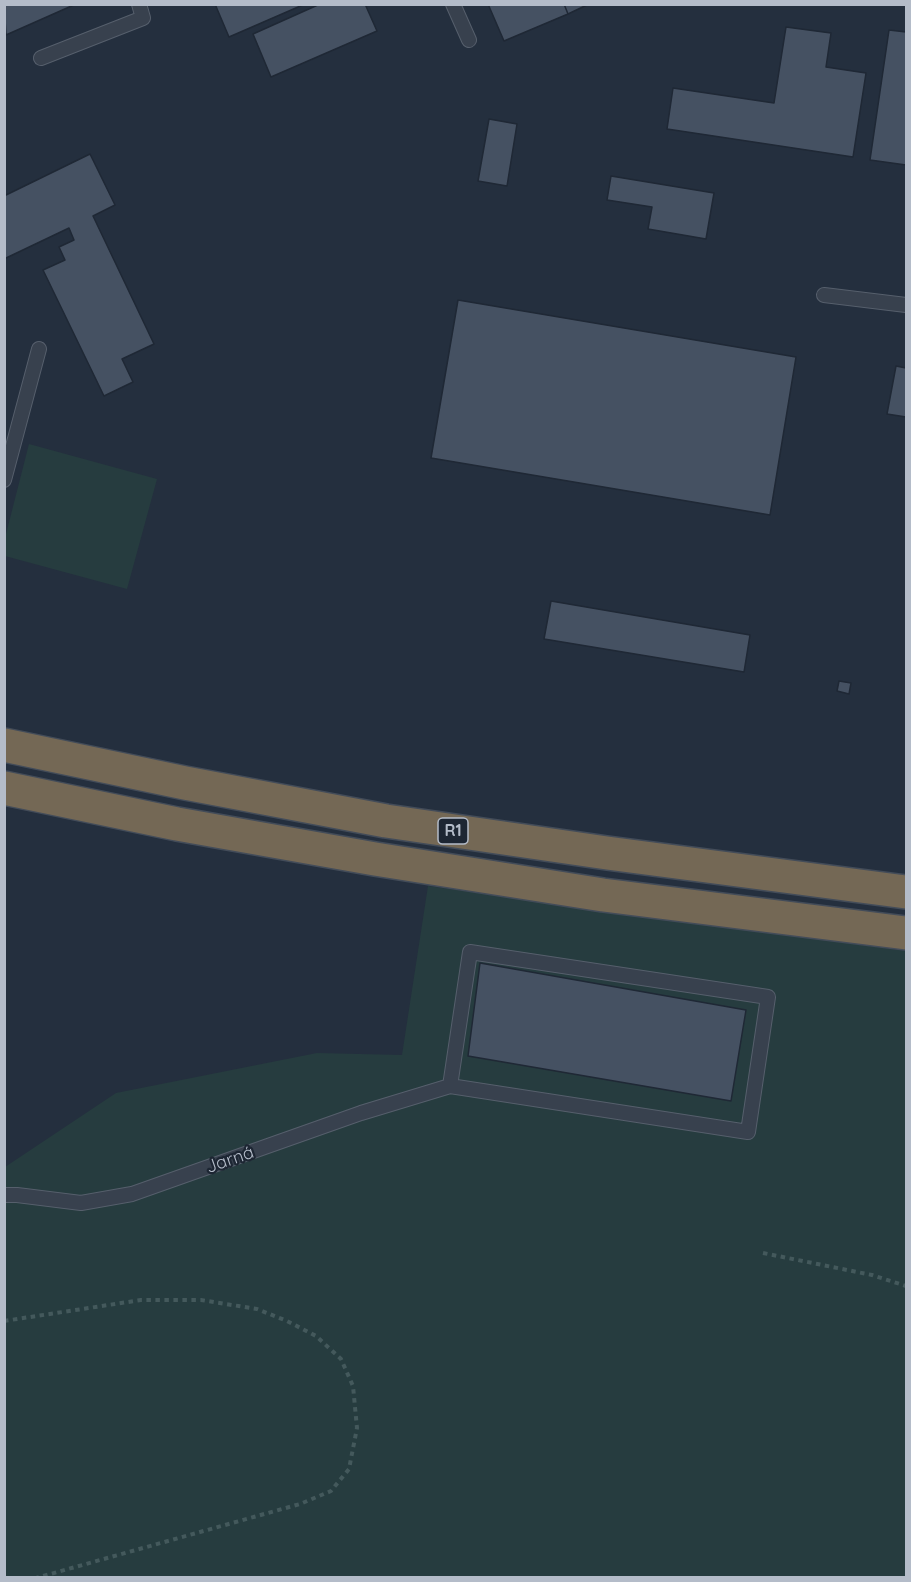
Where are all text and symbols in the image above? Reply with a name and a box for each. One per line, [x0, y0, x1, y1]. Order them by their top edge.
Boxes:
road number: R1 [438, 818, 468, 844]
street label: Jarná [203, 1142, 257, 1178]

